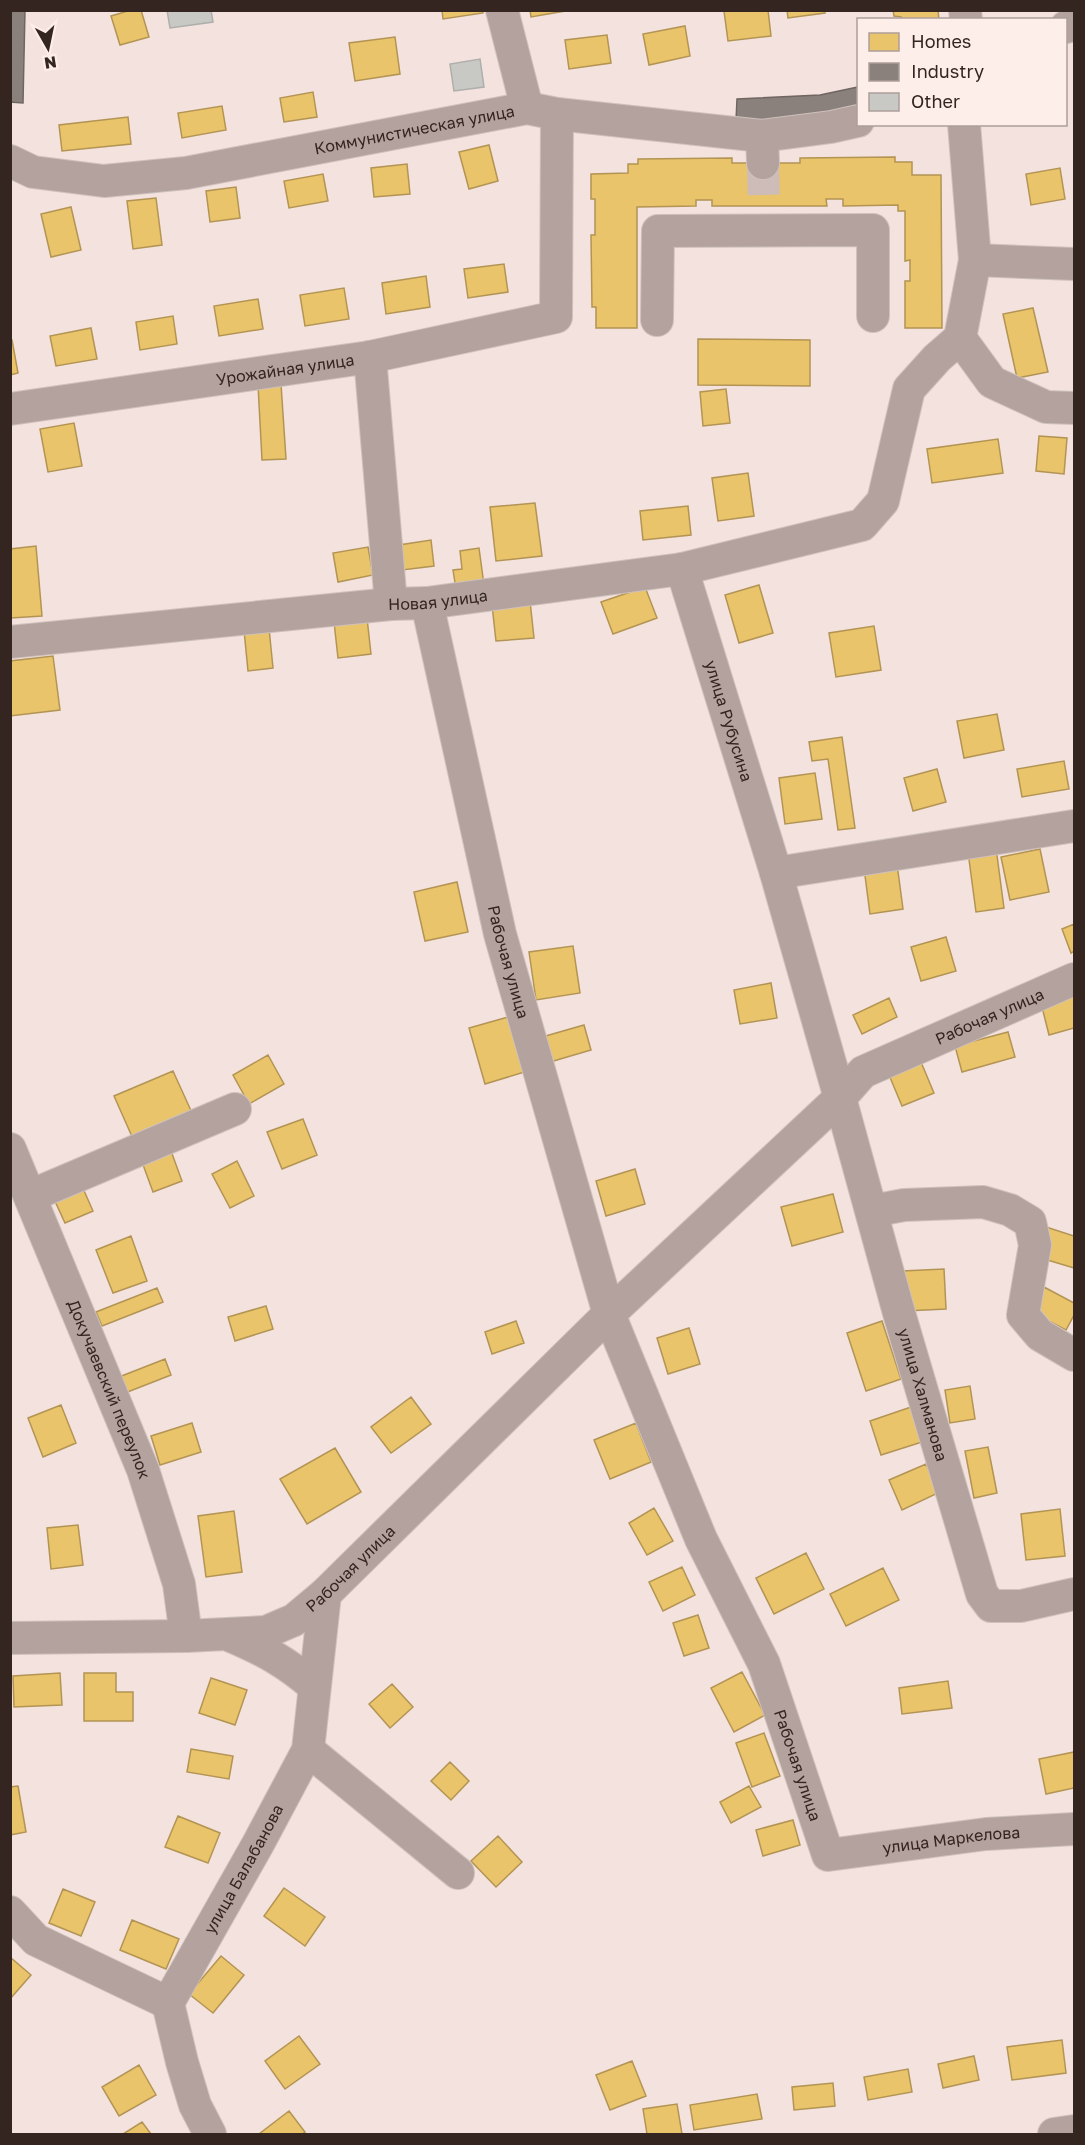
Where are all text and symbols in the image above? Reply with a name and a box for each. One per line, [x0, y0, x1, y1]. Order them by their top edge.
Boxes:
north arrow [18, 18, 78, 78]
legend [857, 18, 1067, 126]
text: Homes [911, 30, 971, 52]
text: N [43, 52, 58, 74]
text: Industry [911, 60, 984, 82]
text: Other [911, 90, 960, 112]
street label: Коммунистическая улица [313, 101, 516, 158]
street label: Урожайная улица [215, 349, 356, 389]
street label: Новая улица [388, 585, 489, 614]
street label: улица Рубусина [701, 658, 757, 784]
street label: Рабочая улица [484, 903, 534, 1021]
street label: Рабочая улица [932, 984, 1047, 1049]
street label: Докучаевский переулок [64, 1297, 155, 1481]
street label: улица Халманова [894, 1326, 952, 1464]
street label: Рабочая улица [301, 1521, 399, 1616]
street label: Рабочая улица [770, 1707, 826, 1824]
street label: улица Балабанова [199, 1801, 287, 1937]
street label: улица Маркелова [881, 1822, 1021, 1858]

